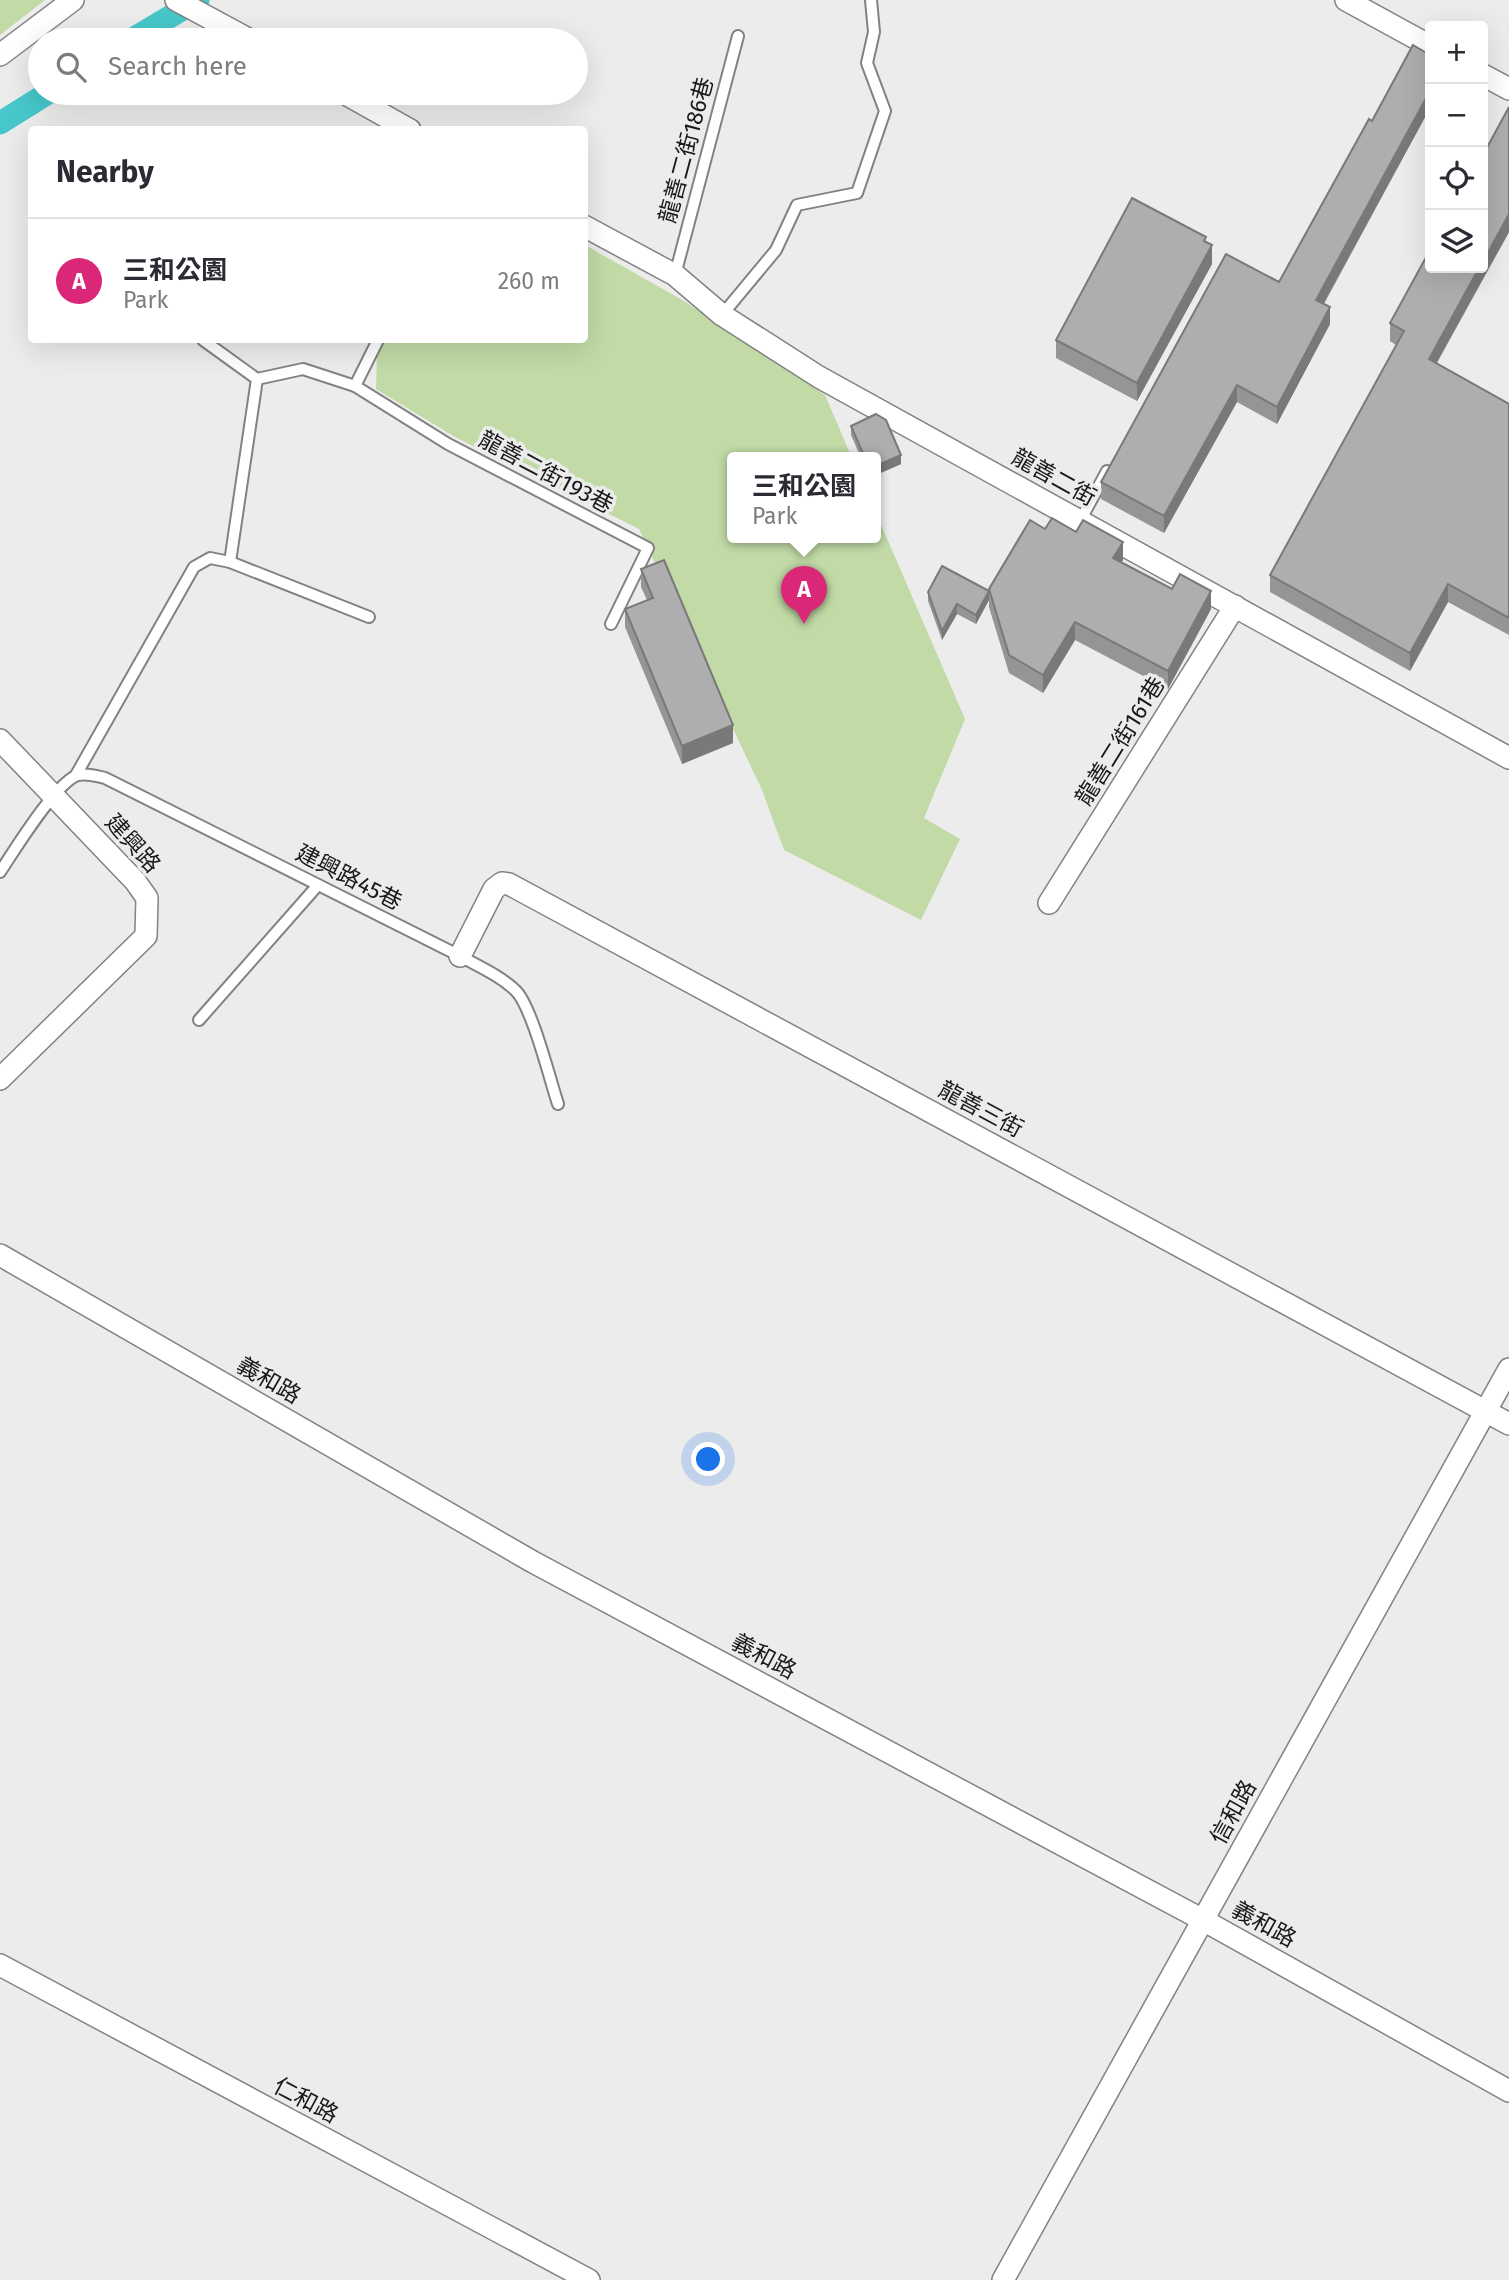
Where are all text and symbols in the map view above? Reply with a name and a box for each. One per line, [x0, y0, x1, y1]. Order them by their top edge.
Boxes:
map controls [1425, 21, 1488, 273]
button: + [1425, 21, 1488, 84]
search box [28, 28, 588, 105]
icon: search [52, 48, 90, 86]
text: Search here [108, 51, 247, 82]
street label: 龍善二街186巷 [653, 74, 719, 226]
button: − [1425, 84, 1488, 147]
button: locate [1425, 147, 1488, 210]
text: Nearby [56, 154, 154, 190]
button: layers [1425, 210, 1488, 273]
text: 三和公園 [123, 255, 227, 286]
text: A [72, 267, 86, 295]
text: 260 m [498, 267, 560, 295]
text: Park [123, 286, 168, 314]
street label: 龍善二街193巷 [474, 425, 618, 519]
street label: 龍善二街 [1007, 442, 1101, 512]
popup [727, 452, 881, 543]
text: 三和公園 [752, 471, 856, 502]
text: Park [752, 502, 797, 530]
pin: A [781, 566, 827, 624]
street label: 龍善二街161巷 [1069, 672, 1171, 810]
street label: 建興路 [100, 808, 166, 878]
street label: 建興路45巷 [291, 838, 407, 916]
street label: 龍善三街 [934, 1075, 1028, 1143]
street label: 義和路 [232, 1351, 306, 1409]
your location [691, 1442, 725, 1476]
street label: 義和路 [727, 1627, 801, 1685]
street label: 信和路 [1204, 1775, 1262, 1849]
street label: 義和路 [1227, 1895, 1301, 1953]
street label: 仁和路 [269, 2071, 343, 2129]

